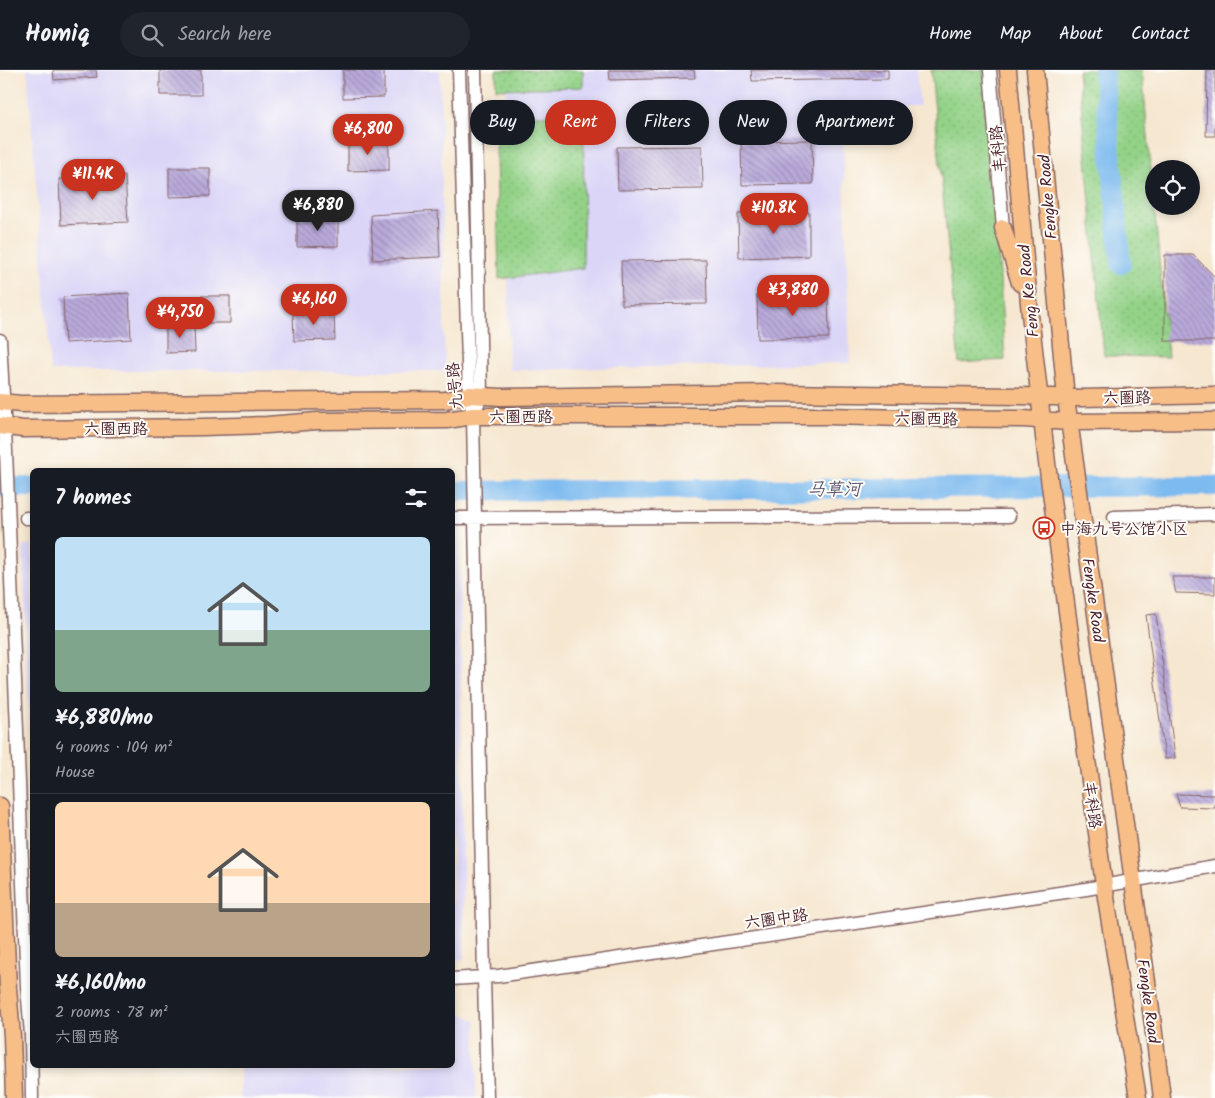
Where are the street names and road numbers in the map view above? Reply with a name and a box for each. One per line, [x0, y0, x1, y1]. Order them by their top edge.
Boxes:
street label: 丰科路 [984, 124, 1013, 174]
street label: Fengke Road [1032, 152, 1065, 240]
street label: Feng Ke Road [1012, 242, 1047, 339]
street label: 九号路 [441, 361, 470, 411]
street label: 六圈路 [1103, 386, 1151, 411]
street label: 六圈西路 [489, 405, 553, 430]
street label: 六圈西路 [894, 406, 958, 433]
street label: 六圈西路 [84, 417, 148, 442]
street label: Fengke Road [1074, 556, 1111, 645]
street label: 丰科路 [1076, 780, 1107, 831]
street label: 六圈中路 [743, 903, 810, 936]
street label: Fengke Road [1129, 957, 1166, 1046]

